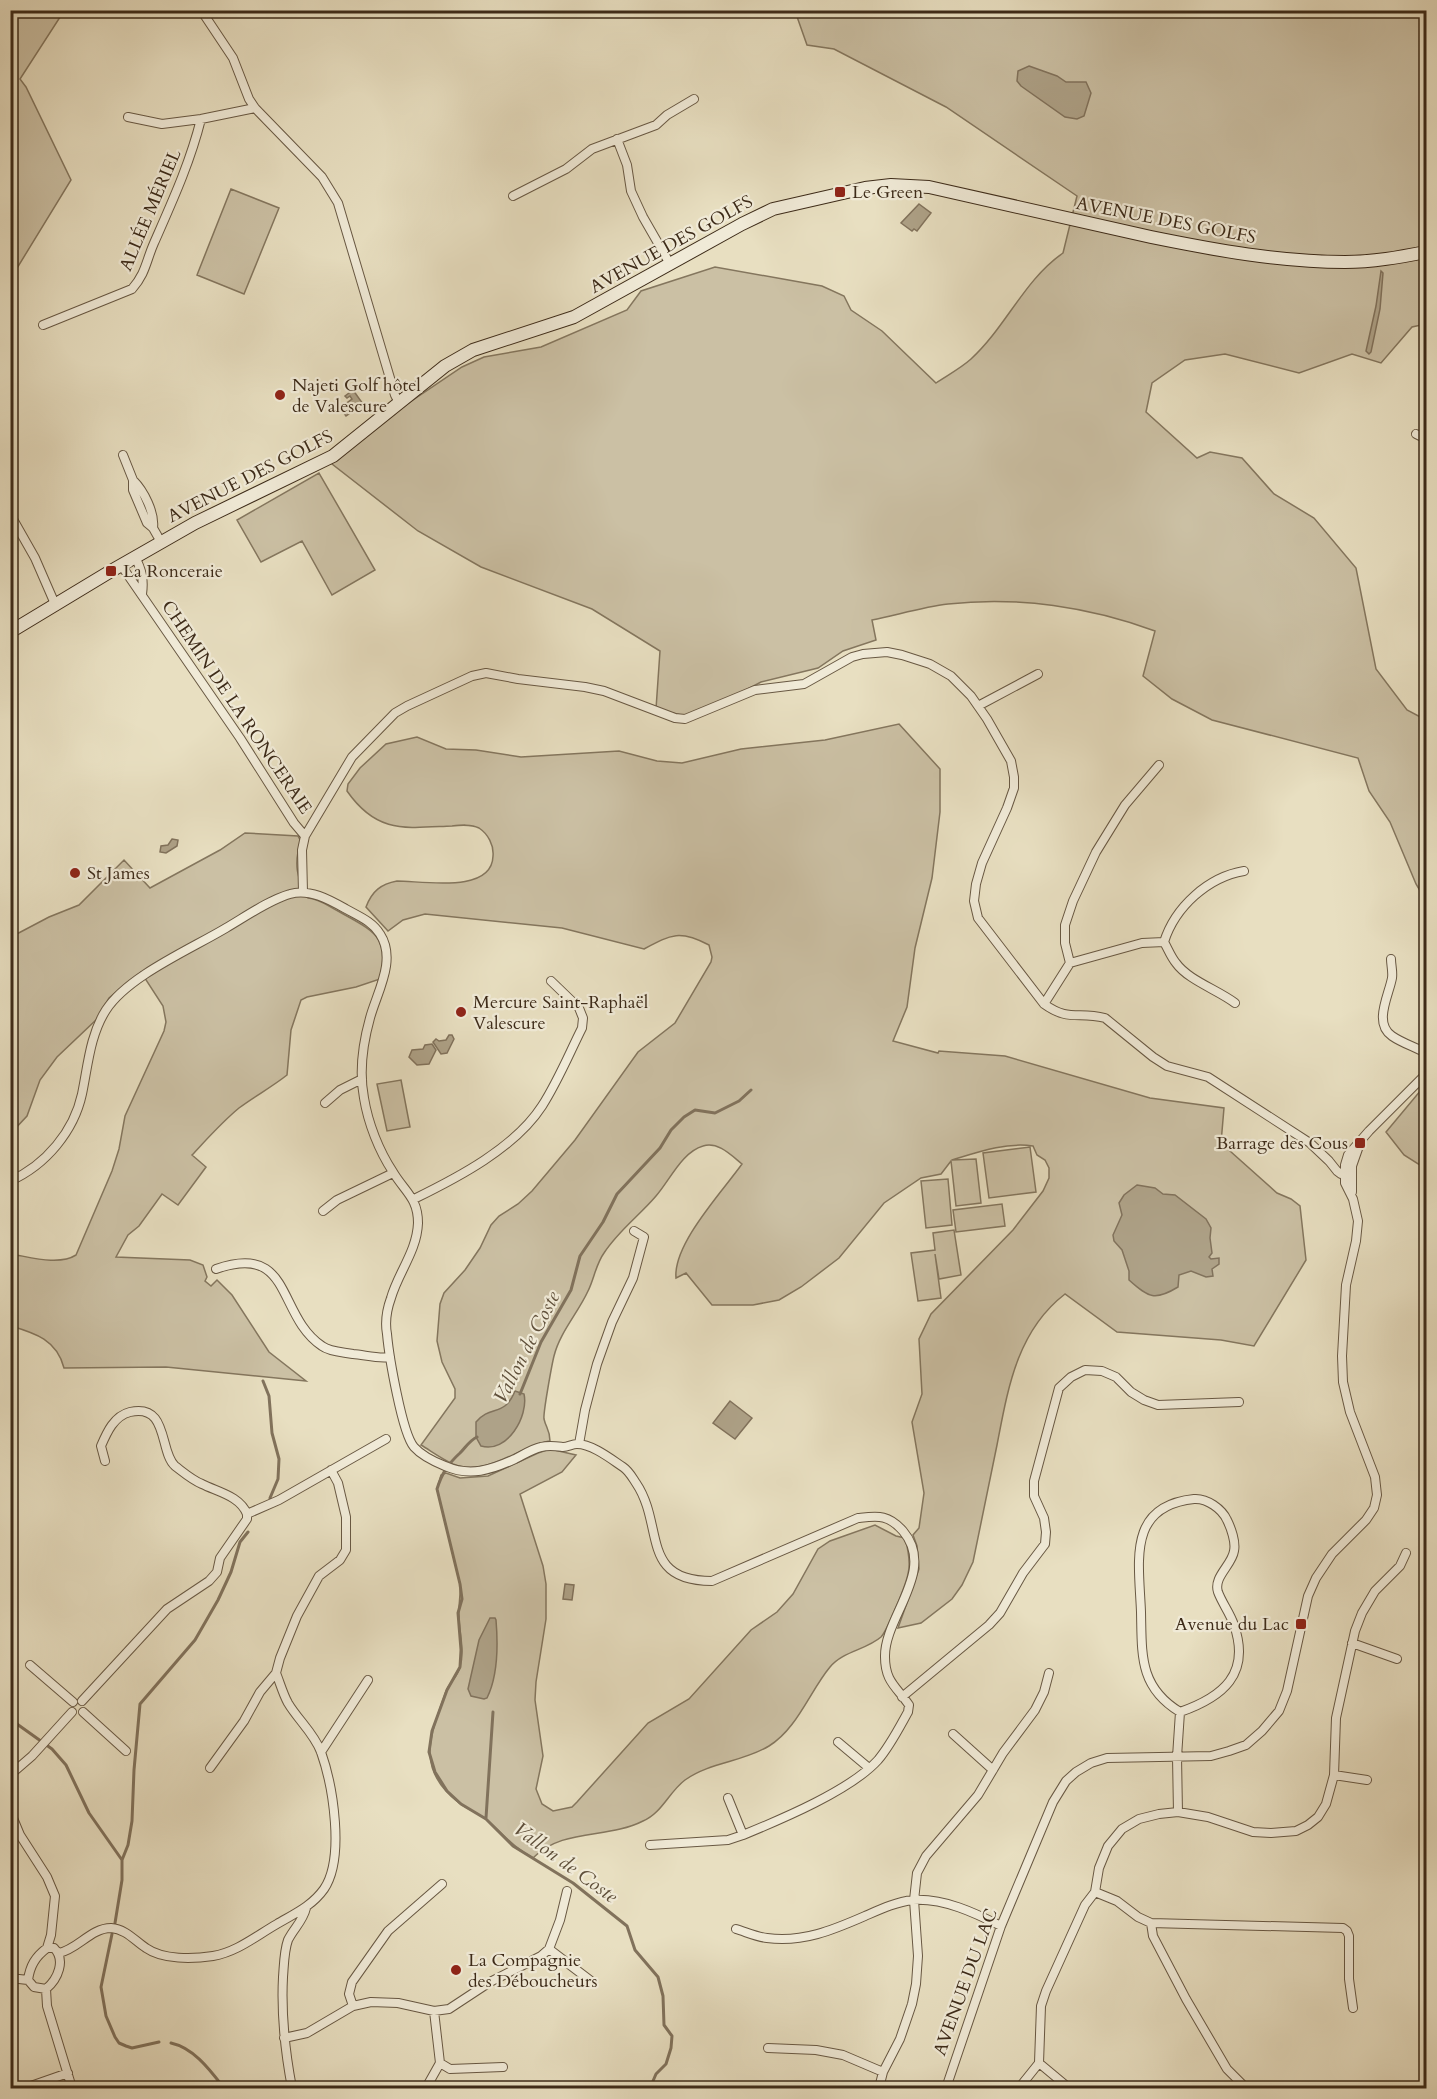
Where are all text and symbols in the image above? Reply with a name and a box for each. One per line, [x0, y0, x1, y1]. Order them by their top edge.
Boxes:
street label: ALLÉE MÉRIEL [113, 145, 187, 275]
place label: Le Green [852, 180, 924, 205]
marker: Le Green [833, 185, 847, 199]
street label: AVENUE DES GOLFS [585, 189, 757, 300]
street label: AVENUE DES GOLFS [1074, 191, 1258, 250]
place label: Najeti Golf hôtel de Valescure [292, 373, 421, 419]
marker: Najeti Golf hôtel de Valescure [273, 388, 287, 402]
street label: AVENUE DES GOLFS [163, 424, 337, 529]
place label: La Ronceraie [123, 559, 223, 584]
marker: La Ronceraie [104, 564, 118, 578]
street label: CHEMIN DE LA RONCERAIE [155, 595, 318, 819]
place label: St James [87, 861, 150, 886]
marker: St James [68, 866, 82, 880]
place label: Mercure Saint-Raphaël Valescure [473, 990, 649, 1036]
marker: Mercure Saint-Raphaël Valescure [454, 1005, 468, 1019]
place label: Barrage des Cous [1216, 1131, 1348, 1156]
marker: Barrage des Cous [1353, 1136, 1367, 1150]
water label: Vallon de Coste [487, 1286, 566, 1408]
place label: Avenue du Lac [1175, 1612, 1289, 1637]
marker: Avenue du Lac [1294, 1617, 1308, 1631]
water label: Vallon de Coste [508, 1815, 623, 1910]
street label: AVENUE DU LAC [927, 1905, 1004, 2059]
place label: La Compagnie des Déboucheurs [468, 1948, 597, 1994]
marker: La Compagnie des Déboucheurs [449, 1963, 463, 1977]

